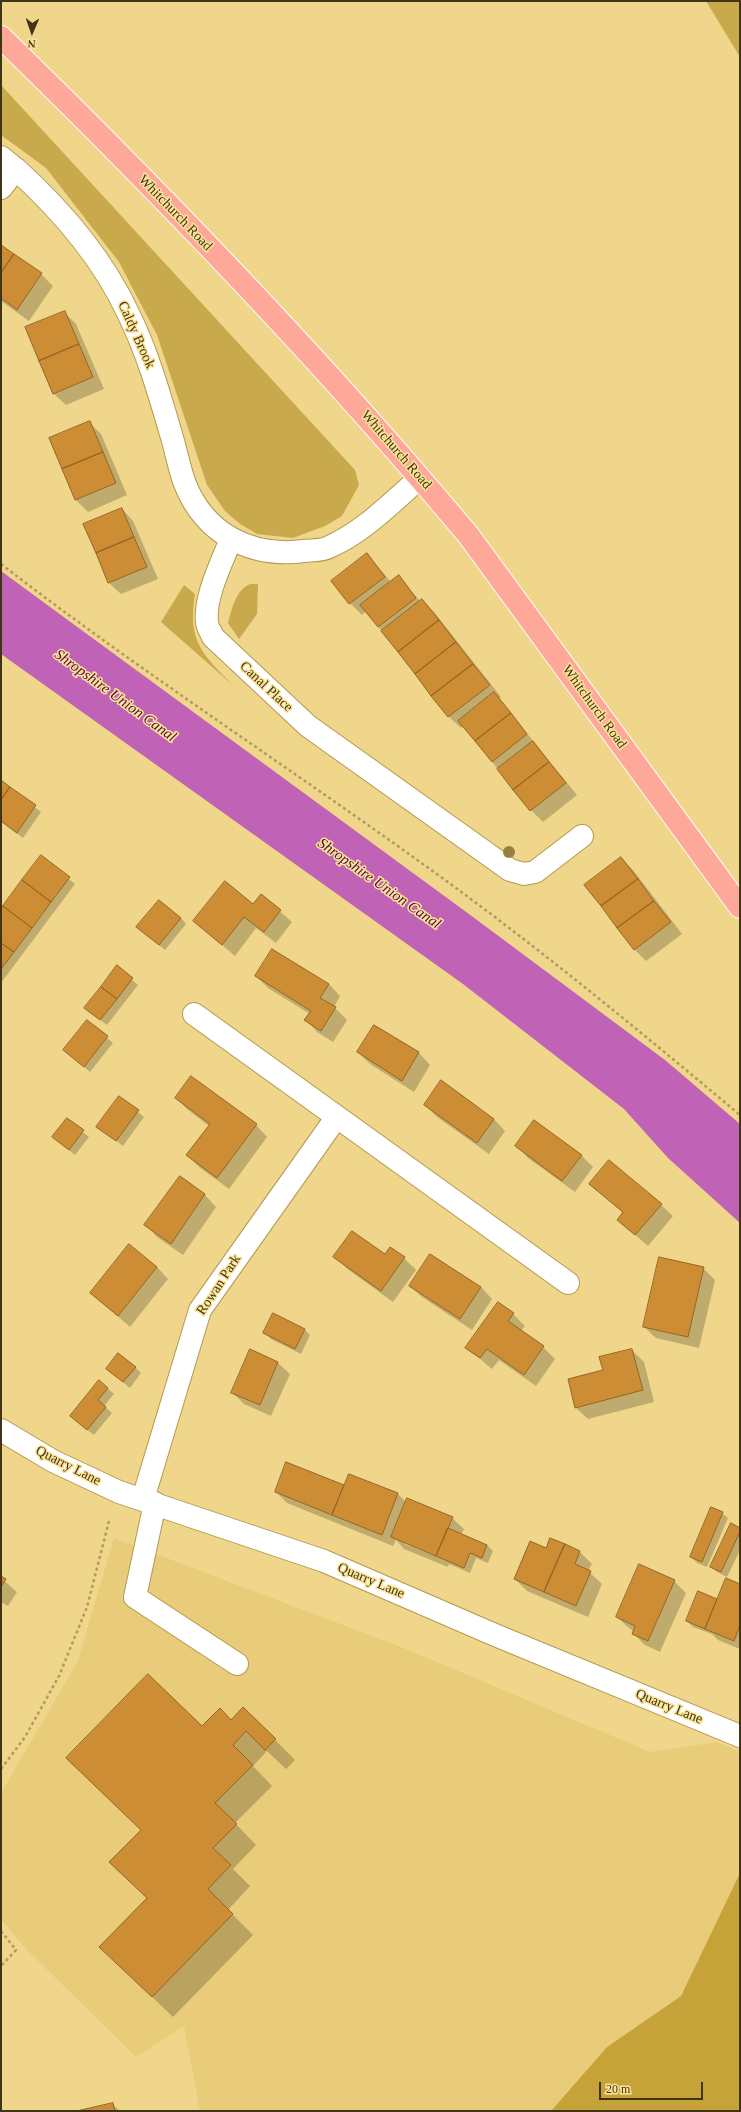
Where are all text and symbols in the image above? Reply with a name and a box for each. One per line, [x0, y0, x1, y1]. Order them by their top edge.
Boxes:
north arrow [12, 12, 52, 52]
text: N [27, 38, 36, 50]
street label: Whitchurch Road [135, 172, 215, 254]
street label: Caldy Brook [114, 299, 158, 371]
street label: Whitchurch Road [357, 407, 435, 493]
water label: Shropshire Union Canal [50, 646, 180, 746]
street label: Canal Place [236, 658, 296, 716]
street label: Whitchurch Road [558, 662, 630, 752]
water label: Shropshire Union Canal [314, 835, 444, 933]
street label: Rowan Park [193, 1252, 245, 1318]
street label: Quarry Lane [32, 1442, 104, 1490]
street label: Quarry Lane [335, 1559, 407, 1603]
street label: Quarry Lane [633, 1686, 705, 1728]
scale bar [601, 2074, 705, 2100]
text: 20 m [606, 2082, 630, 2096]

